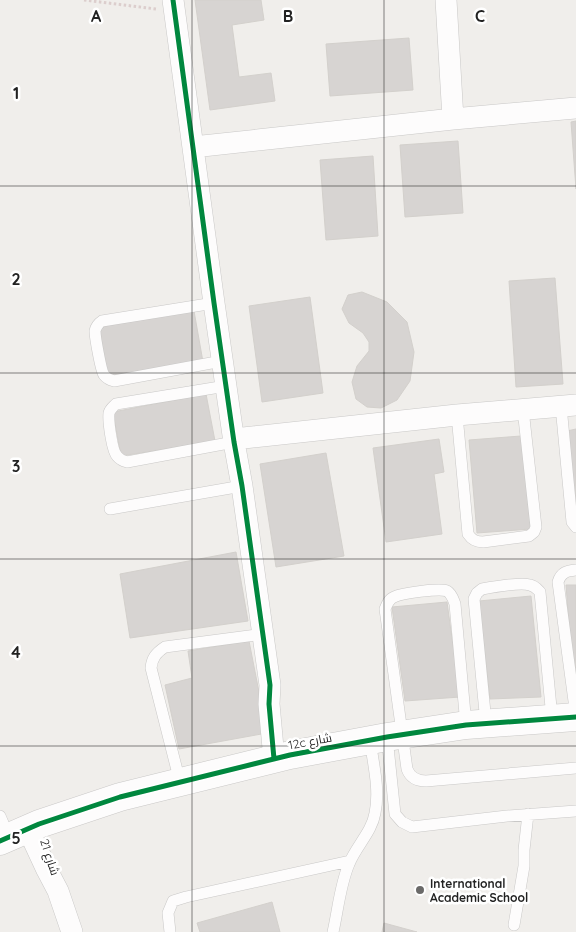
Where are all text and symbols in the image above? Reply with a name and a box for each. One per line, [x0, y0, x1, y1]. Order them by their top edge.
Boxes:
text: A [91, 6, 102, 26]
text: B [283, 6, 293, 26]
text: C [475, 6, 485, 26]
text: 1 [13, 83, 19, 103]
text: 2 [11, 269, 21, 289]
text: 3 [12, 456, 20, 476]
text: 4 [11, 642, 21, 662]
street label: 12c شارع [287, 729, 333, 754]
text: 5 [11, 828, 21, 848]
street label: شارع 21 [36, 837, 63, 878]
place label: International Academic School [430, 876, 528, 905]
marker: International Academic School [414, 884, 426, 896]

